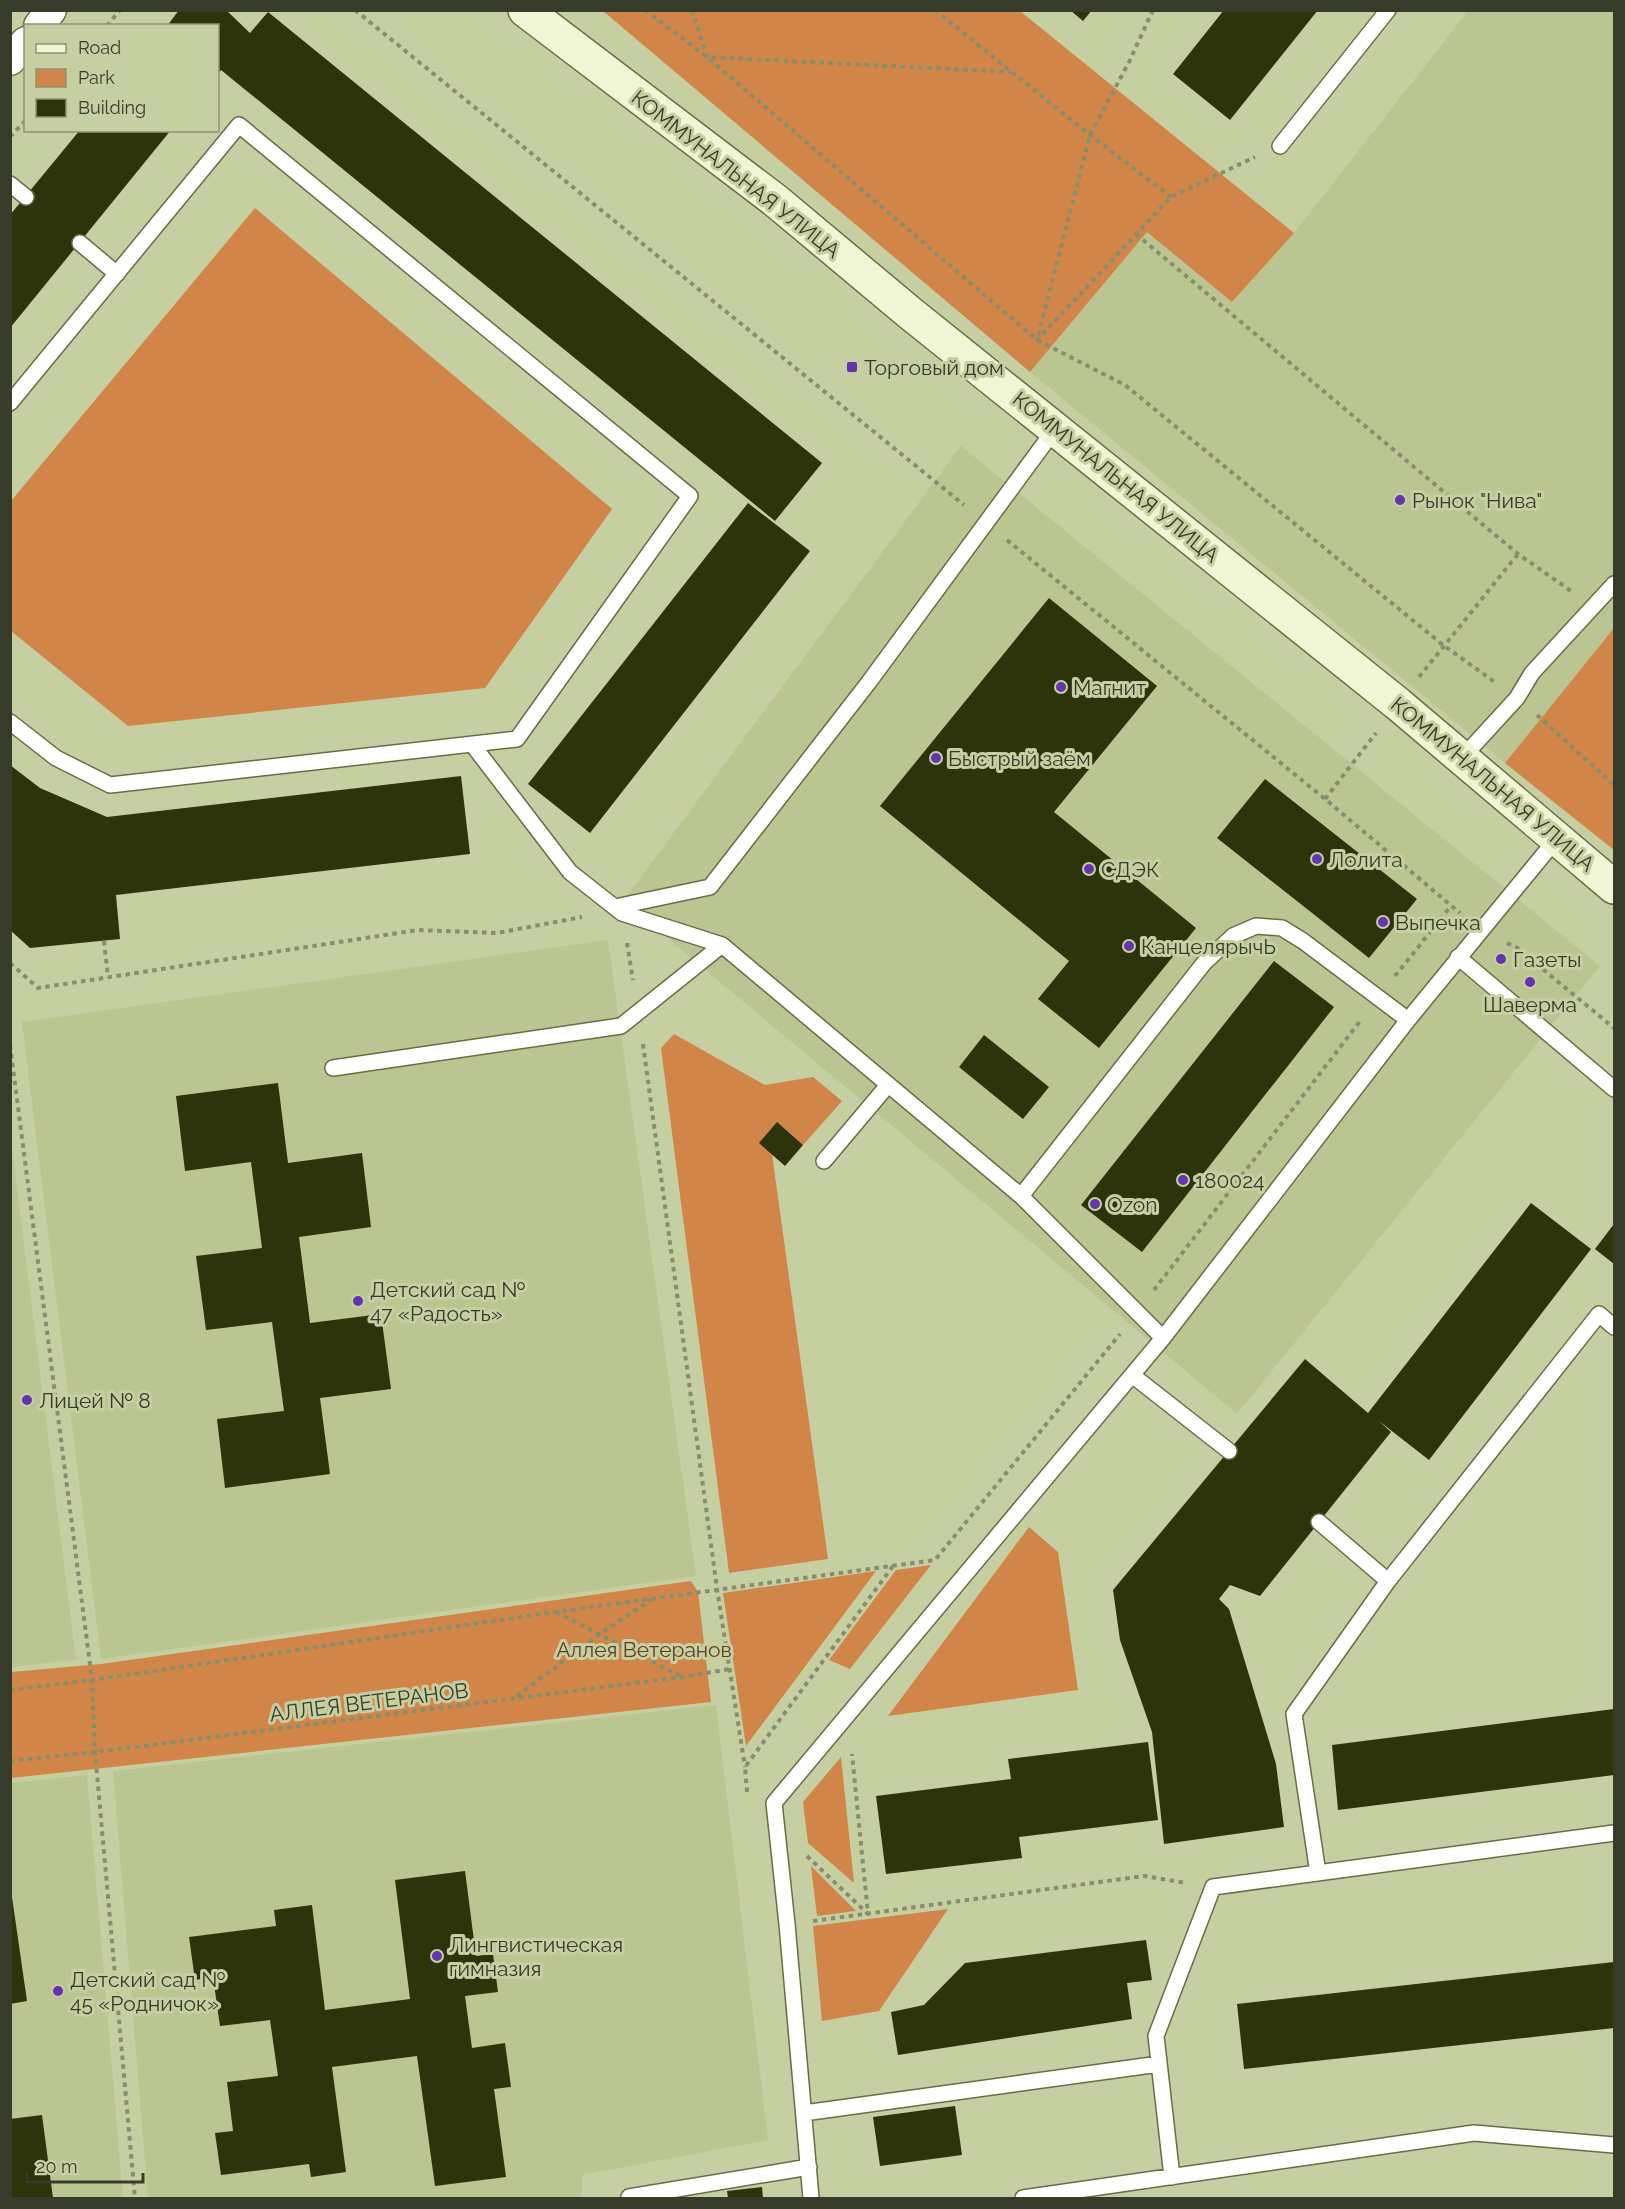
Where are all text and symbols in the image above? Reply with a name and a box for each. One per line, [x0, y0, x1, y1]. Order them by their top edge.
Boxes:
legend [24, 24, 219, 132]
text: Road [78, 37, 121, 58]
text: Park [78, 67, 115, 88]
street label: КОММУНАЛЬНАЯ УЛИЦА [627, 85, 845, 263]
text: Building [78, 97, 146, 118]
place label: Торговый дом [864, 355, 1004, 380]
marker: Торговый дом [845, 360, 859, 374]
street label: КОММУНАЛЬНАЯ УЛИЦА [1008, 386, 1224, 568]
place label: Рынок "Нива" [1412, 488, 1543, 513]
marker: Рынок "Нива" [1393, 493, 1407, 507]
place label: Магнит [1073, 675, 1146, 700]
marker: Магнит [1054, 680, 1068, 694]
street label: КОММУНАЛЬНАЯ УЛИЦА [1386, 692, 1600, 876]
place label: Быстрый заём [948, 746, 1091, 771]
marker: Быстрый заём [929, 751, 943, 765]
place label: Лолита [1329, 847, 1403, 872]
marker: Лолита [1310, 852, 1324, 866]
place label: СДЭК [1101, 857, 1159, 882]
marker: СДЭК [1082, 862, 1096, 876]
place label: Выпечка [1395, 910, 1481, 935]
marker: Выпечка [1376, 915, 1390, 929]
place label: КанцелярычЬ [1141, 934, 1276, 959]
marker: КанцелярычЬ [1122, 939, 1136, 953]
place label: Газеты [1513, 947, 1582, 972]
marker: Газеты [1494, 952, 1508, 966]
marker: Шаверма [1523, 975, 1537, 989]
place label: Шаверма [1483, 992, 1577, 1017]
place label: 180024 [1195, 1168, 1265, 1193]
marker: 180024 [1176, 1173, 1190, 1187]
place label: Ozon [1107, 1192, 1158, 1217]
marker: Ozon [1088, 1197, 1102, 1211]
place label: Детский сад № 47 «Радость» [370, 1277, 525, 1326]
marker: Детский сад № 47 «Радость» [351, 1294, 365, 1308]
place label: Лицей № 8 [39, 1388, 151, 1413]
marker: Лицей № 8 [20, 1393, 34, 1407]
park label: Аллея Ветеранов [556, 1637, 732, 1662]
street label: АЛЛЕЯ ВЕТЕРАНОВ [268, 1677, 470, 1727]
place label: Лингвистическая гимназия [449, 1932, 623, 1981]
marker: Лингвистическая гимназия [430, 1949, 444, 1963]
place label: Детский сад № 45 «Родничок» [70, 1967, 225, 2016]
marker: Детский сад № 45 «Родничок» [51, 1984, 65, 1998]
scale bar [27, 2146, 142, 2184]
text: 20 m [36, 2156, 78, 2177]

